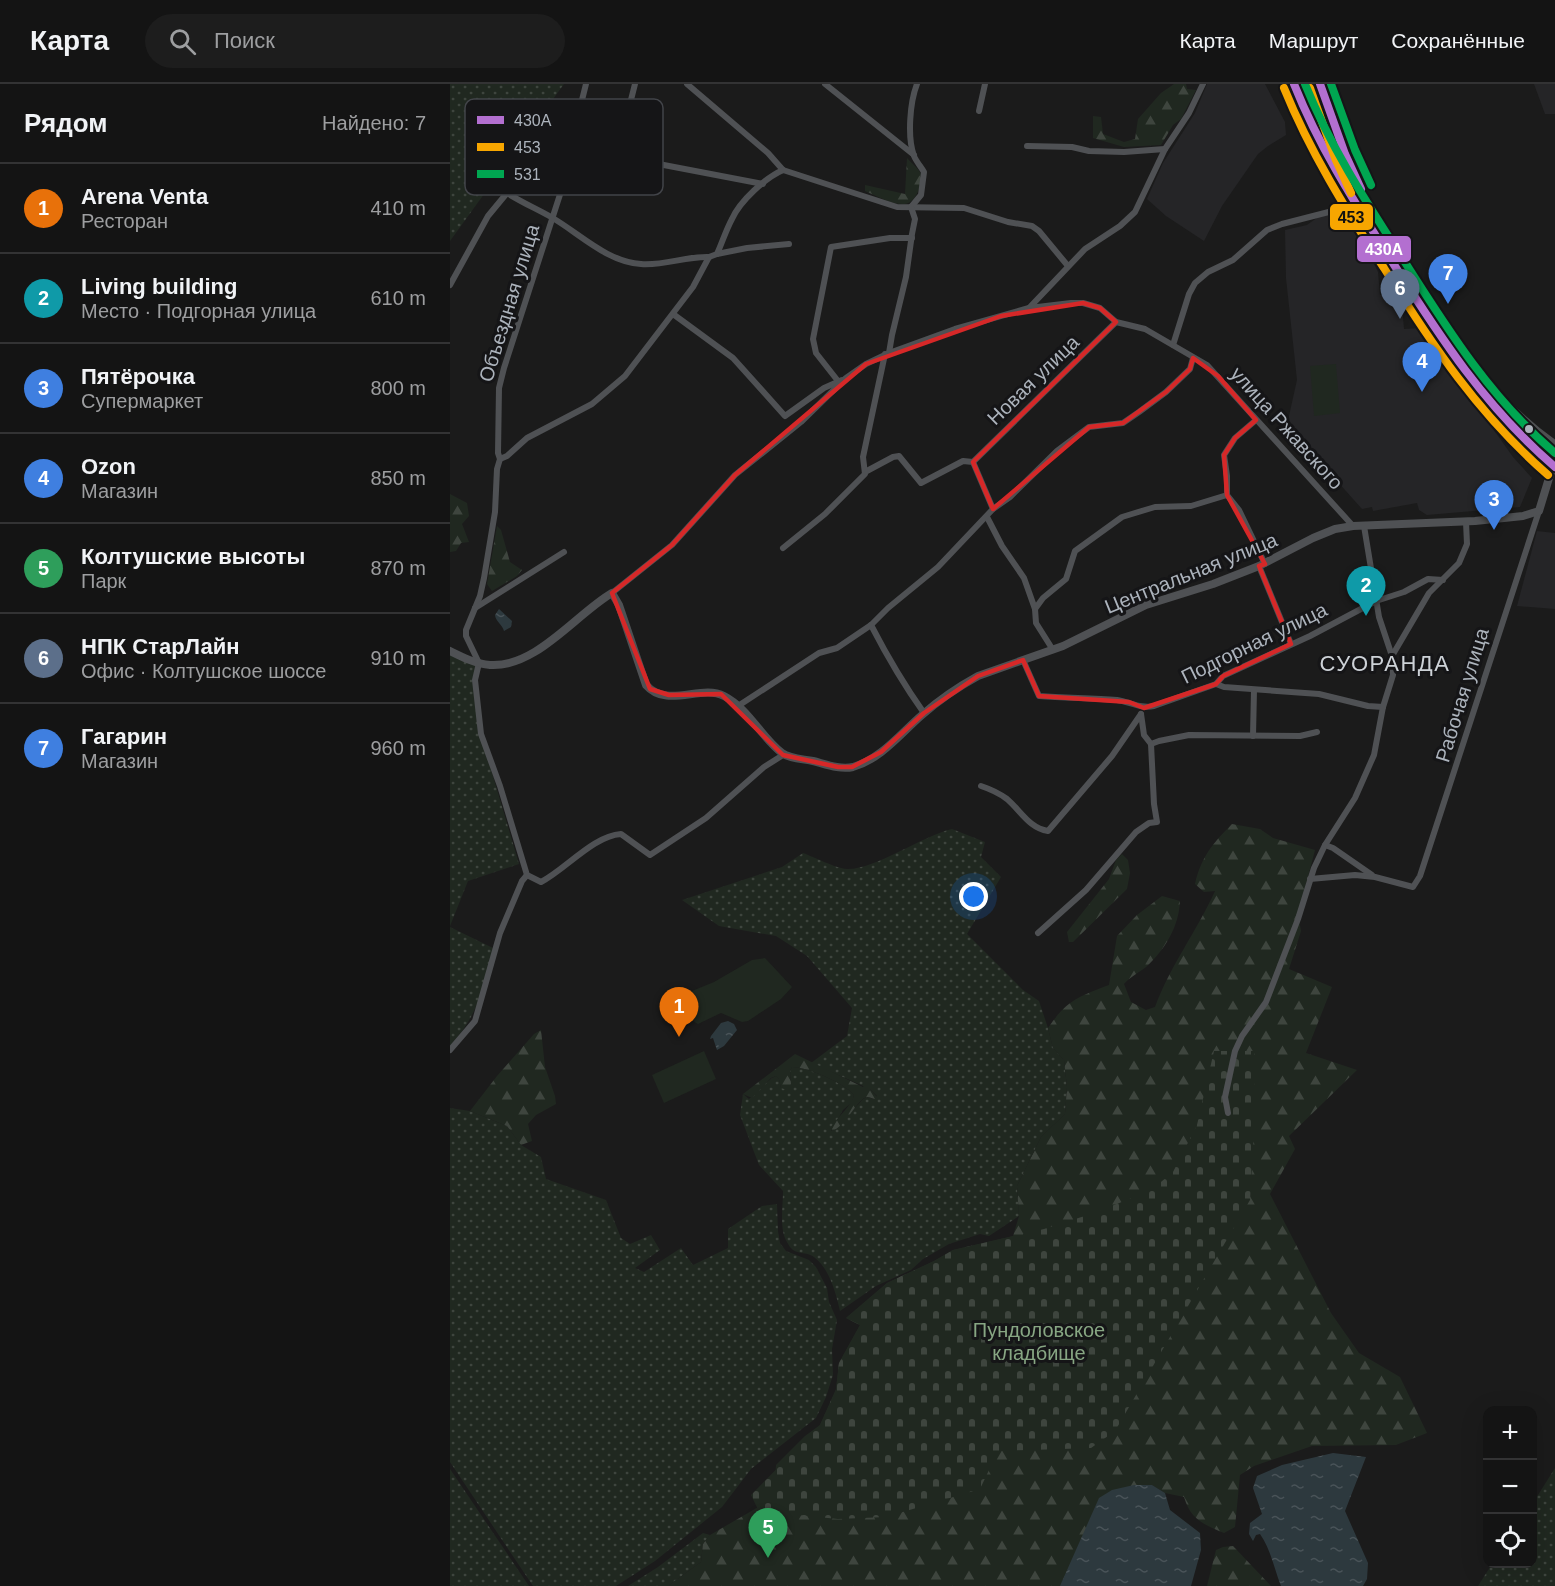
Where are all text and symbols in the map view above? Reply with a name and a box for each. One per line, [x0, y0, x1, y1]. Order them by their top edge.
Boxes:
search box [145, 14, 565, 68]
text: Карта [30, 25, 109, 56]
icon: search [166, 25, 199, 58]
text: Поиск [214, 28, 275, 53]
text: Карта [1180, 29, 1236, 52]
text: Маршрут [1269, 29, 1358, 52]
text: Сохранённые [1391, 29, 1525, 52]
legend [465, 99, 663, 195]
text: Рядом [24, 108, 107, 138]
text: Найдено: 7 [322, 112, 426, 134]
text: 430А [514, 112, 552, 129]
text: 453 [514, 139, 541, 156]
text: 531 [514, 166, 541, 183]
text: Arena Venta [81, 184, 208, 209]
text: 1 [38, 197, 49, 219]
text: 410 m [370, 197, 426, 219]
line badge: 453 [1329, 203, 1374, 231]
text: 453 [1338, 209, 1364, 226]
text: Ресторан [81, 210, 168, 232]
street label: Объездная улица [475, 221, 544, 384]
line badge: 430А [1356, 235, 1412, 263]
text: 430А [1365, 241, 1404, 258]
pin: 7 [1428, 254, 1468, 304]
pin: 6 [1380, 270, 1420, 319]
text: Living building [81, 274, 237, 299]
text: 2 [38, 287, 49, 309]
text: 610 m [370, 287, 426, 309]
text: Место · Подгорная улица [81, 300, 316, 322]
street label: Новая улица [983, 330, 1084, 429]
pin: 4 [1402, 342, 1442, 392]
street label: улица Ржавского [1226, 362, 1348, 494]
text: Пятёрочка [81, 364, 195, 389]
text: 3 [38, 377, 49, 399]
text: 800 m [370, 377, 426, 399]
text: Супермаркет [81, 390, 203, 412]
unlabelled marker [1523, 423, 1535, 435]
text: Ozon [81, 454, 136, 479]
text: 4 [38, 467, 49, 489]
text: 850 m [370, 467, 426, 489]
text: Магазин [81, 480, 158, 502]
pin: 3 [1474, 480, 1514, 530]
street label: Центральная улица [1102, 528, 1281, 618]
text: Колтушские высоты [81, 544, 305, 569]
text: 5 [38, 557, 49, 579]
text: 870 m [370, 557, 426, 579]
pin: 2 [1346, 566, 1386, 616]
text: Парк [81, 570, 126, 592]
street label: Подгорная улица [1178, 598, 1331, 688]
street label: Рабочая улица [1431, 625, 1493, 765]
text: НПК СтарЛайн [81, 634, 240, 659]
text: 6 [38, 647, 49, 669]
text: 910 m [370, 647, 426, 669]
district label: СУОРАНДА [1320, 651, 1450, 676]
text: Офис · Колтушское шоссе [81, 660, 326, 682]
text: Гагарин [81, 724, 167, 749]
text: 7 [38, 737, 49, 759]
text: 960 m [370, 737, 426, 759]
text: Магазин [81, 750, 158, 772]
your location [959, 882, 988, 911]
pin: 1 [660, 988, 698, 1037]
park label: Пундоловское кладбище [973, 1319, 1105, 1364]
map controls [1483, 1406, 1537, 1568]
button: + [1483, 1406, 1537, 1460]
button: − [1483, 1460, 1537, 1514]
pin: 5 [748, 1508, 788, 1558]
button: locate [1483, 1514, 1537, 1568]

